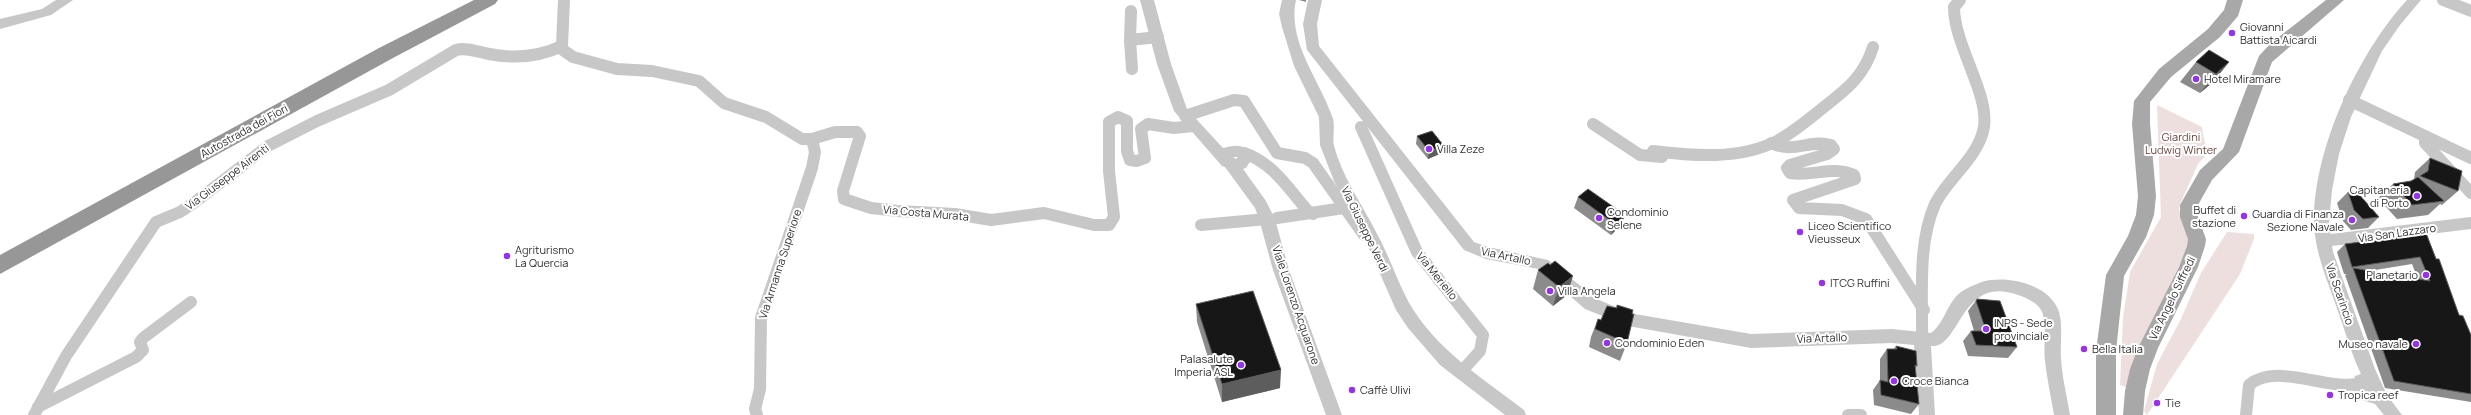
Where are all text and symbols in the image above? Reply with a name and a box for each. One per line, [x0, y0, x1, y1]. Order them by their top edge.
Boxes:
place label: Giovanni Battista Aicardi [2240, 19, 2317, 47]
marker: Giovanni Battista Aicardi [2227, 28, 2237, 38]
place label: Hotel Miramare [2204, 71, 2281, 86]
marker: Hotel Miramare [2191, 74, 2201, 84]
street label: Autostrada dei Fiori [197, 100, 290, 161]
park label: Giardini Ludwig Winter [2145, 129, 2217, 157]
street label: Via Giuseppe Airenti [182, 140, 272, 213]
place label: Villa Zeze [1437, 141, 1485, 156]
marker: Villa Zeze [1424, 144, 1434, 154]
place label: Capitaneria di Porto [2350, 182, 2409, 210]
street label: Via Giuseppe Verdi [1338, 184, 1393, 274]
marker: Capitaneria di Porto [2412, 191, 2422, 201]
street label: Via Costa Murata [882, 201, 970, 224]
place label: Buffet di stazione [2192, 202, 2237, 230]
place label: Condominio Selene [1607, 204, 1669, 232]
street label: Via Armanna Superiore [755, 206, 805, 321]
place label: Guardia di Finanza Sezione Navale [2252, 206, 2345, 234]
marker: Buffet di stazione [2239, 211, 2249, 221]
marker: Condominio Selene [1594, 213, 1604, 223]
marker: Guardia di Finanza Sezione Navale [2347, 215, 2357, 225]
place label: Liceo Scientifico Vieusseux [1808, 218, 1892, 246]
street label: Via San Lazzaro [2357, 220, 2437, 245]
marker: Liceo Scientifico Vieusseux [1795, 227, 1805, 237]
place label: Agriturismo La Quercia [515, 242, 575, 270]
street label: Viale Lorenzo Acquarone [1269, 243, 1324, 367]
street label: Via Artallo [1480, 243, 1533, 268]
street label: Via Meriello [1413, 249, 1462, 303]
marker: Agriturismo La Quercia [502, 251, 512, 261]
street label: Via Angelo Siffredi [2145, 254, 2198, 342]
street label: Via Scarincio [2323, 261, 2358, 327]
place label: Planetario [2366, 267, 2418, 282]
marker: Planetario [2421, 270, 2431, 280]
place label: ITCG Ruffini [1830, 275, 1890, 290]
marker: ITCG Ruffini [1817, 278, 1827, 288]
place label: Villa Angela [1558, 283, 1616, 298]
marker: Villa Angela [1545, 286, 1555, 296]
place label: INPS - Sede provinciale [1994, 315, 2053, 343]
marker: INPS - Sede provinciale [1981, 324, 1991, 334]
street label: Via Artallo [1797, 329, 1848, 346]
place label: Condominio Eden [1615, 335, 1704, 350]
place label: Museo navale [2339, 336, 2409, 351]
marker: Condominio Eden [1602, 338, 1612, 348]
marker: Museo navale [2411, 339, 2421, 349]
place label: Bella Italia [2092, 341, 2143, 356]
marker: Bella Italia [2079, 344, 2089, 354]
place label: Palasalute Imperia ASL [1174, 351, 1234, 379]
marker: Palasalute Imperia ASL [1236, 360, 1246, 370]
place label: Croce Bianca [1902, 373, 1969, 388]
marker: Croce Bianca [1889, 376, 1899, 386]
place label: Caffè Ulivi [1360, 382, 1411, 397]
marker: Caffè Ulivi [1347, 385, 1357, 395]
place label: Tropica reef [2338, 387, 2399, 402]
marker: Tropica reef [2325, 390, 2335, 400]
place label: Tie [2165, 395, 2181, 410]
marker: Tie [2152, 398, 2162, 408]

